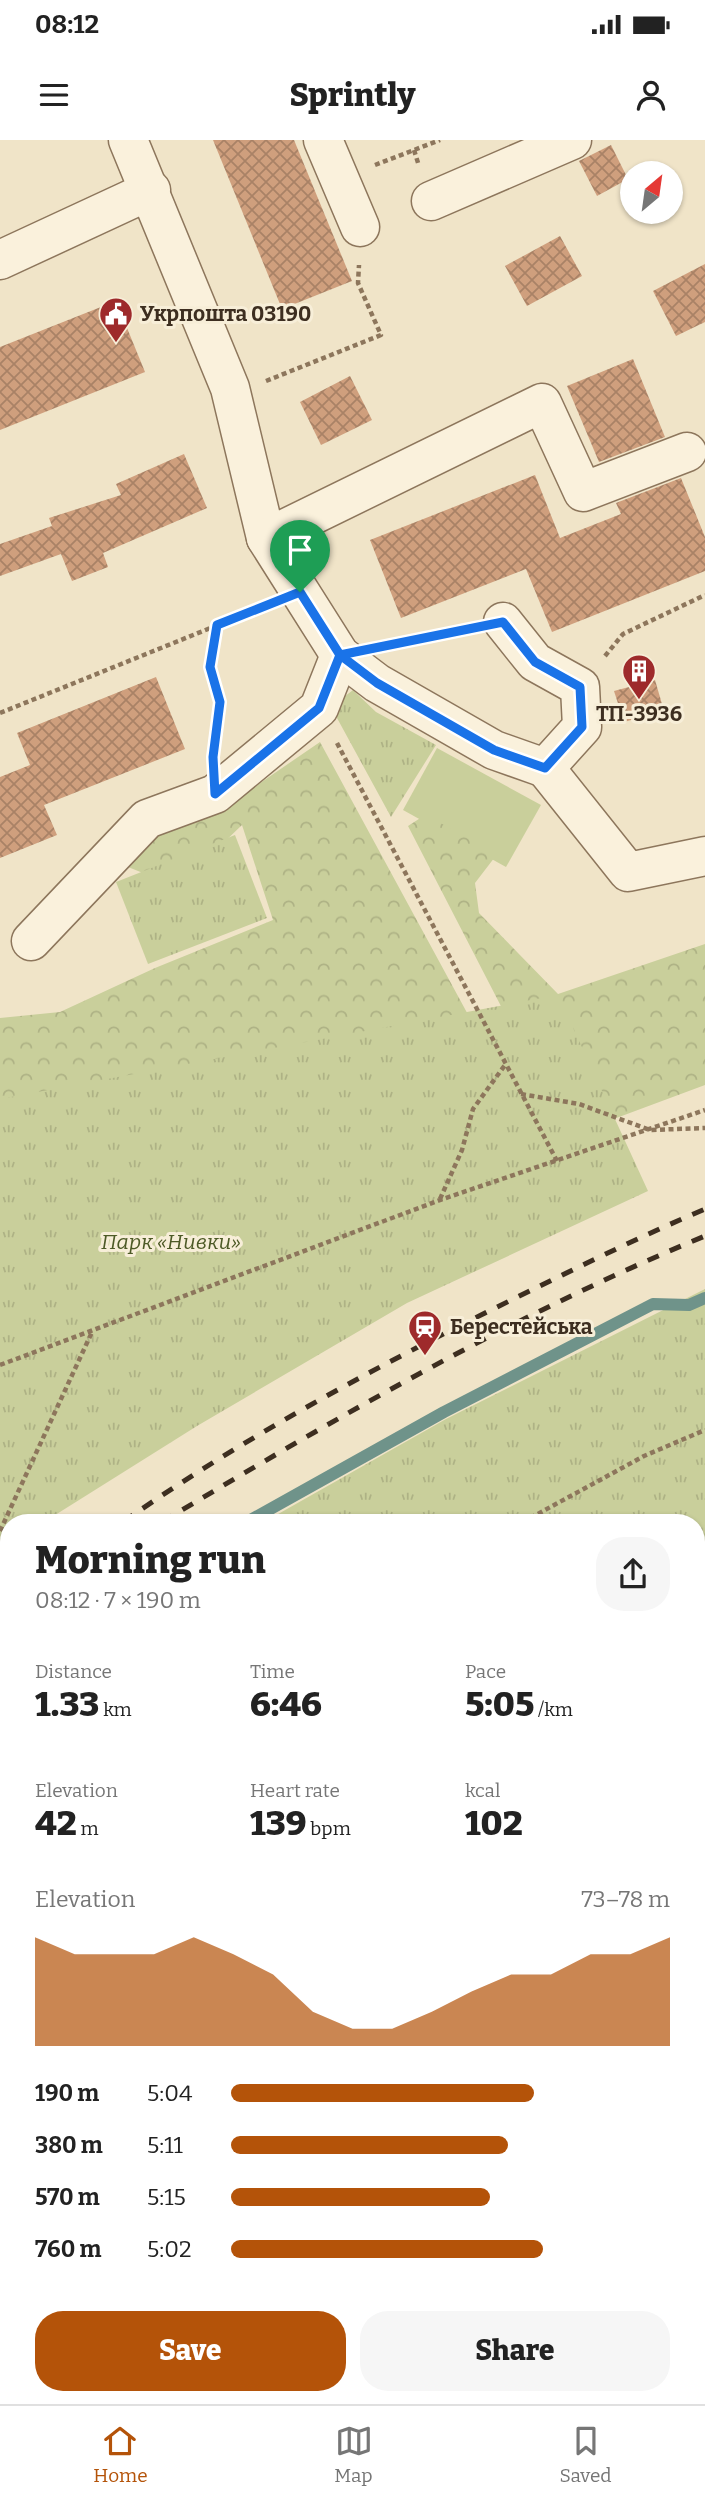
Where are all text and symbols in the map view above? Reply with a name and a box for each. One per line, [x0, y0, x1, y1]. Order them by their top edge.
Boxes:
text: 08:12 [35, 9, 99, 40]
icon: menu [35, 76, 73, 114]
text: Sprintly [289, 76, 416, 114]
icon: person [632, 76, 670, 114]
north arrow [620, 161, 682, 224]
map controls [620, 161, 683, 224]
public building icon: Укрпошта 03190 [97, 295, 135, 344]
place label: Укрпошта 03190 [140, 301, 311, 327]
pin [270, 520, 330, 592]
icon: arrive [281, 531, 319, 569]
building icon: ТП-3936 [620, 652, 658, 701]
place label: ТП-3936 [596, 701, 682, 727]
park label: Парк «Нивки» [101, 1229, 241, 1255]
station icon: Берестейська [406, 1308, 444, 1357]
place label: Берестейська [450, 1314, 593, 1340]
text: Morning run [35, 1537, 266, 1583]
button: share [596, 1537, 670, 1611]
text: 08:12 · 7 × 190 m [35, 1586, 201, 1614]
text: Distance [35, 1660, 112, 1683]
text: Time [250, 1660, 295, 1683]
text: Pace [465, 1660, 506, 1683]
text: 1.33 [35, 1683, 99, 1725]
text: 6:46 [250, 1683, 322, 1725]
text: 5:05 [465, 1683, 534, 1725]
text: km [99, 1698, 132, 1721]
text: /km [534, 1698, 573, 1721]
text: Elevation [35, 1779, 118, 1802]
text: Heart rate [250, 1779, 340, 1802]
text: kcal [465, 1779, 500, 1802]
text: 42 [35, 1802, 77, 1844]
text: 139 [250, 1802, 307, 1844]
text: 102 [465, 1802, 523, 1844]
text: m [77, 1817, 99, 1840]
text: bpm [307, 1817, 351, 1840]
text: Elevation [35, 1885, 135, 1913]
text: 73–78 m [581, 1885, 670, 1913]
text: 190 m [35, 2079, 99, 2107]
text: 5:04 [147, 2079, 192, 2107]
text: 380 m [35, 2131, 103, 2159]
text: 5:11 [147, 2131, 183, 2159]
text: 570 m [35, 2183, 100, 2211]
text: 5:15 [147, 2183, 186, 2211]
text: 760 m [35, 2235, 101, 2263]
text: 5:02 [147, 2235, 191, 2263]
button: Save [35, 2311, 346, 2391]
button: Share [360, 2311, 670, 2391]
tab: Home [93, 2422, 148, 2487]
tab: Map [334, 2422, 373, 2487]
tab: Saved [559, 2422, 612, 2487]

